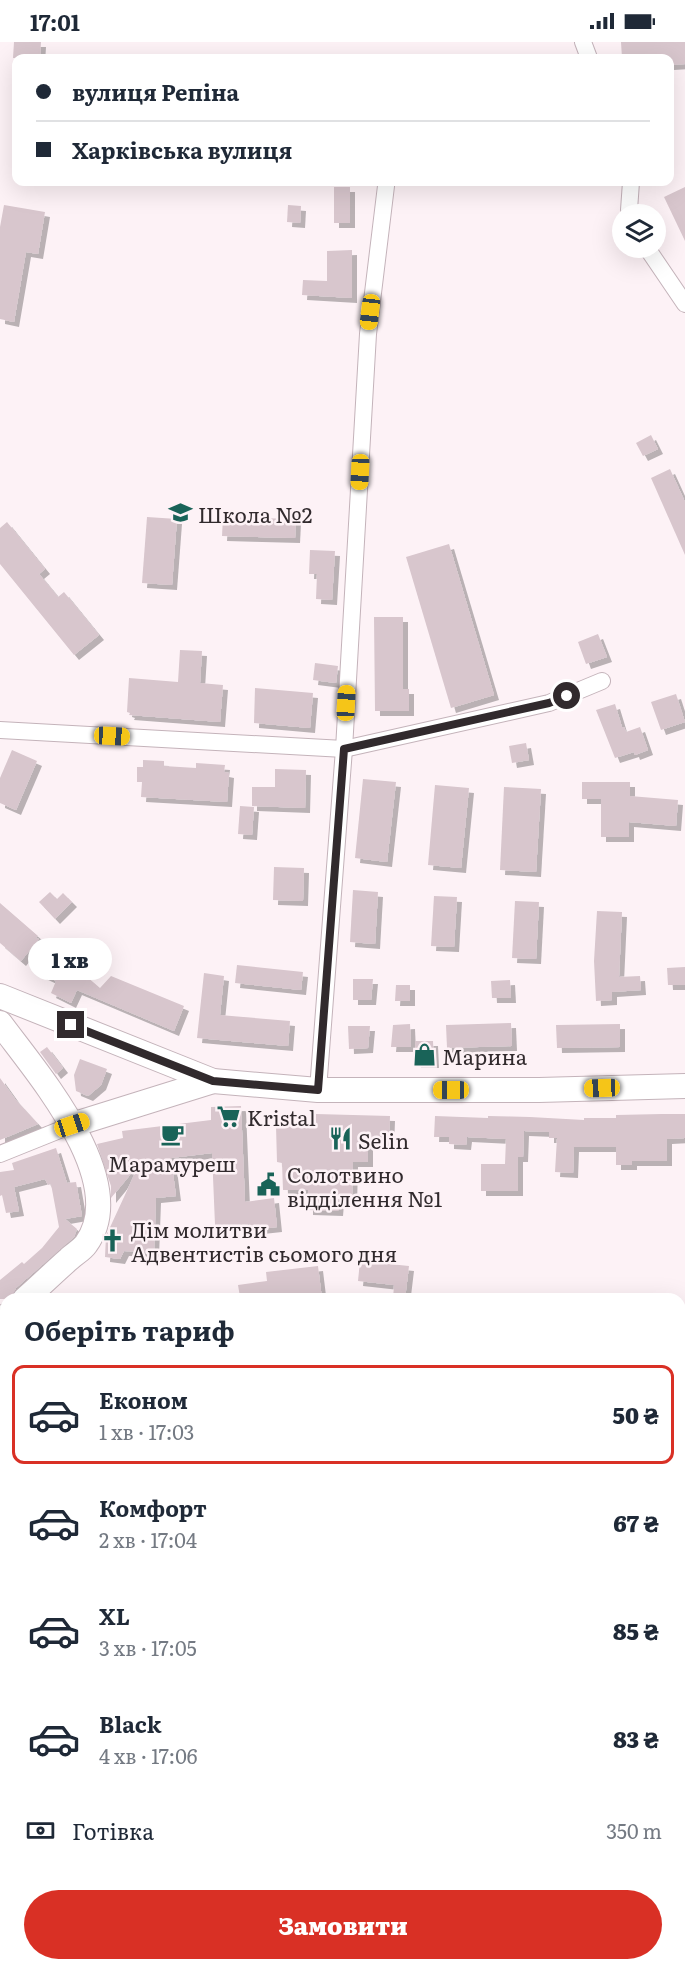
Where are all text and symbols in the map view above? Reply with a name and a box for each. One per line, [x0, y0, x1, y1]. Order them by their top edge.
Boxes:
text: 17:01 [30, 5, 80, 38]
text: вулиця Репіна [72, 75, 239, 108]
text: Харківська вулиця [72, 133, 292, 166]
map controls [612, 204, 666, 258]
button: layers [612, 204, 666, 258]
car [359, 293, 381, 331]
car [350, 454, 370, 490]
place label: Школа №2 [198, 498, 312, 529]
school or university icon: Школа №2 [167, 500, 193, 526]
route start [553, 682, 580, 709]
car [336, 685, 356, 721]
car [94, 726, 130, 746]
callout: 1 хв [29, 938, 113, 980]
text: 1 хв [51, 944, 89, 974]
route end [57, 1011, 84, 1038]
place label: Марина [442, 1040, 528, 1071]
shop icon: Марина [411, 1042, 437, 1068]
car [584, 1078, 620, 1098]
car [433, 1081, 469, 1099]
place label: Kristal [247, 1101, 316, 1132]
supermarket icon: Kristal [216, 1103, 242, 1129]
car [52, 1111, 92, 1139]
cafe icon: Марамуреш [159, 1121, 185, 1147]
place label: Selin [358, 1124, 409, 1155]
restaurant icon: Selin [327, 1126, 353, 1152]
place label: Марамуреш [108, 1147, 236, 1178]
place label: Солотвино відділення №1 [287, 1158, 443, 1213]
public building icon: Солотвино відділення №1 [256, 1172, 282, 1198]
place label: Дім молитви Адвентистів сьомого дня [131, 1213, 397, 1268]
church icon: Дім молитви Адвентистів сьомого дня [100, 1227, 126, 1253]
text: Оберіть тариф [24, 1309, 235, 1349]
text: Економ [99, 1383, 188, 1416]
icon: car [27, 1388, 81, 1442]
text: 50 ₴ [612, 1398, 659, 1431]
text: 1 хв · 17:03 [99, 1416, 194, 1446]
text: Комфорт [99, 1491, 207, 1524]
icon: car [27, 1496, 81, 1550]
text: 67 ₴ [613, 1506, 659, 1539]
text: 2 хв · 17:04 [99, 1524, 197, 1554]
text: XL [99, 1599, 130, 1632]
icon: car [27, 1604, 81, 1658]
text: 85 ₴ [613, 1614, 659, 1647]
text: 3 хв · 17:05 [99, 1632, 197, 1662]
text: Black [99, 1707, 161, 1740]
icon: car [27, 1712, 81, 1766]
text: 83 ₴ [613, 1722, 659, 1755]
text: 4 хв · 17:06 [99, 1740, 198, 1770]
icon: cash [24, 1814, 57, 1847]
text: Готівка [72, 1814, 154, 1847]
text: 350 m [606, 1815, 662, 1845]
button: Замовити [24, 1890, 662, 1959]

